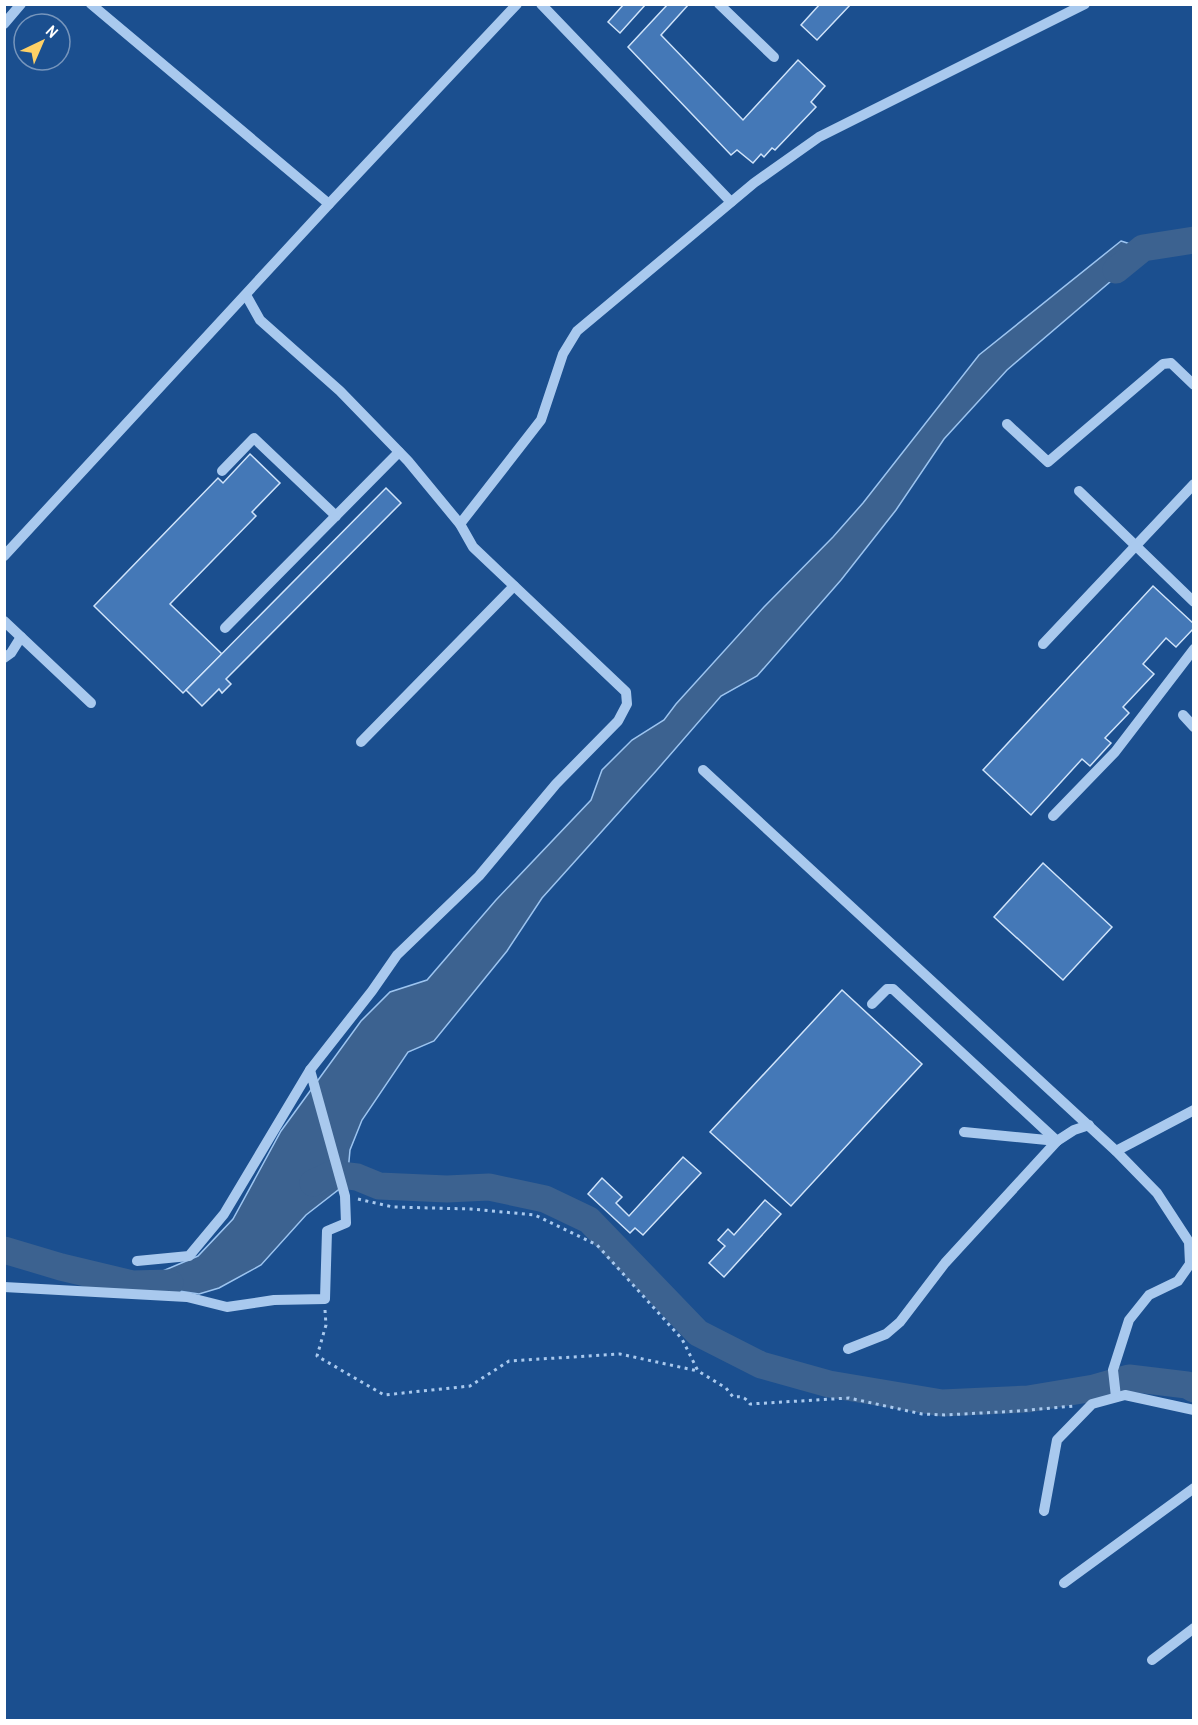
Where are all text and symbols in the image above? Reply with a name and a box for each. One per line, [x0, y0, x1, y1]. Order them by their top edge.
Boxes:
north arrow [12, 12, 72, 72]
text: N [41, 20, 63, 42]

